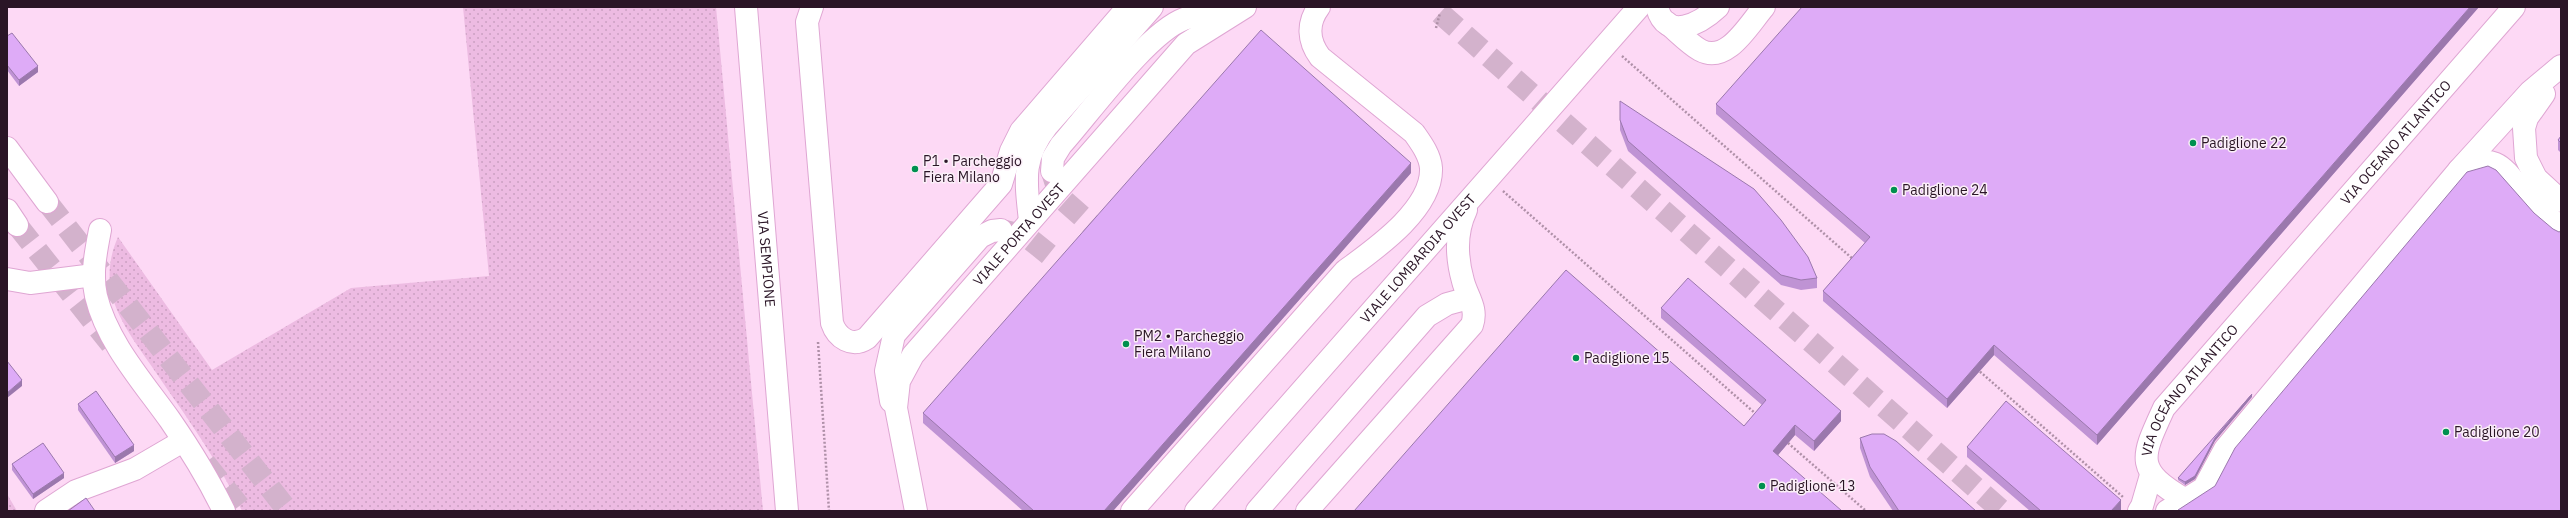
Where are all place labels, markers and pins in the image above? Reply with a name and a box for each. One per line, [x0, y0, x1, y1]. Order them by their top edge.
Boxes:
place label: Padiglione 22 [2201, 134, 2287, 152]
marker: Padiglione 22 [2188, 138, 2198, 148]
place label: P1 • Parcheggio Fiera Milano [923, 152, 1022, 186]
marker: P1 • Parcheggio Fiera Milano [910, 164, 920, 174]
place label: Padiglione 24 [1902, 181, 1988, 199]
marker: Padiglione 24 [1889, 185, 1899, 195]
place label: PM2 • Parcheggio Fiera Milano [1134, 327, 1244, 361]
marker: PM2 • Parcheggio Fiera Milano [1121, 339, 1131, 349]
place label: Padiglione 15 [1584, 349, 1670, 367]
marker: Padiglione 15 [1571, 353, 1581, 363]
place label: Padiglione 20 [2454, 423, 2540, 441]
marker: Padiglione 20 [2441, 427, 2451, 437]
place label: Padiglione 13 [1770, 477, 1856, 495]
marker: Padiglione 13 [1757, 481, 1767, 491]

